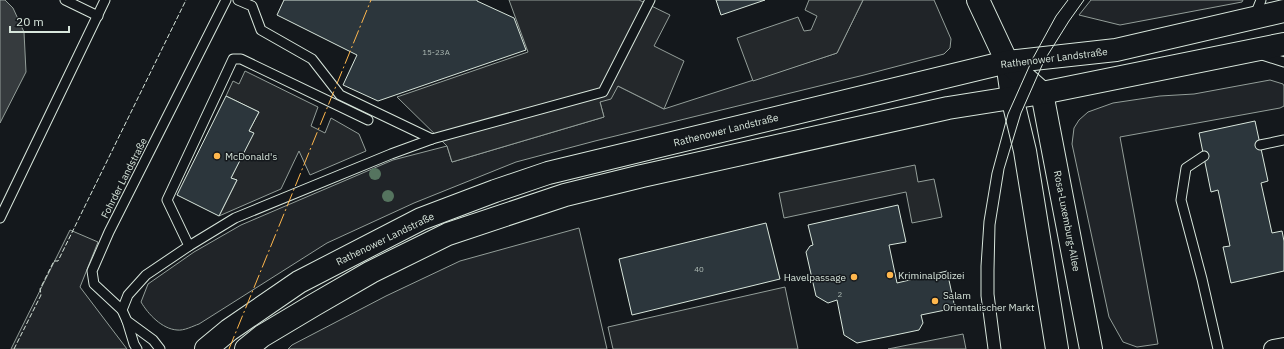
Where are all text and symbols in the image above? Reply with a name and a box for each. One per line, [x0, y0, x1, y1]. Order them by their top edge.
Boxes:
scale bar [10, 8, 69, 34]
text: 20 m [16, 14, 44, 29]
street label: Rathenower Landstraße [1000, 45, 1109, 71]
house number: 15-23A [422, 47, 450, 57]
street label: Rathenower Landstraße [672, 111, 780, 149]
street label: Fohrder Landstraße [98, 135, 150, 220]
place label: McDonald's [225, 150, 277, 163]
marker: McDonald's [212, 151, 222, 161]
street label: Rosa-Luxemburg-Allee [1051, 169, 1083, 273]
street label: Rathenower Landstraße [334, 209, 437, 268]
house number: 40 [694, 264, 704, 274]
place label: Kriminalpolizei [898, 269, 965, 282]
marker: Kriminalpolizei [885, 270, 895, 280]
place label: Havelpassage [784, 271, 847, 284]
marker: Havelpassage [849, 272, 859, 282]
house number: 2 [838, 289, 843, 299]
place label: Salam Orientalischer Markt [943, 289, 1035, 314]
marker: Salam Orientalischer Markt [930, 296, 940, 306]

